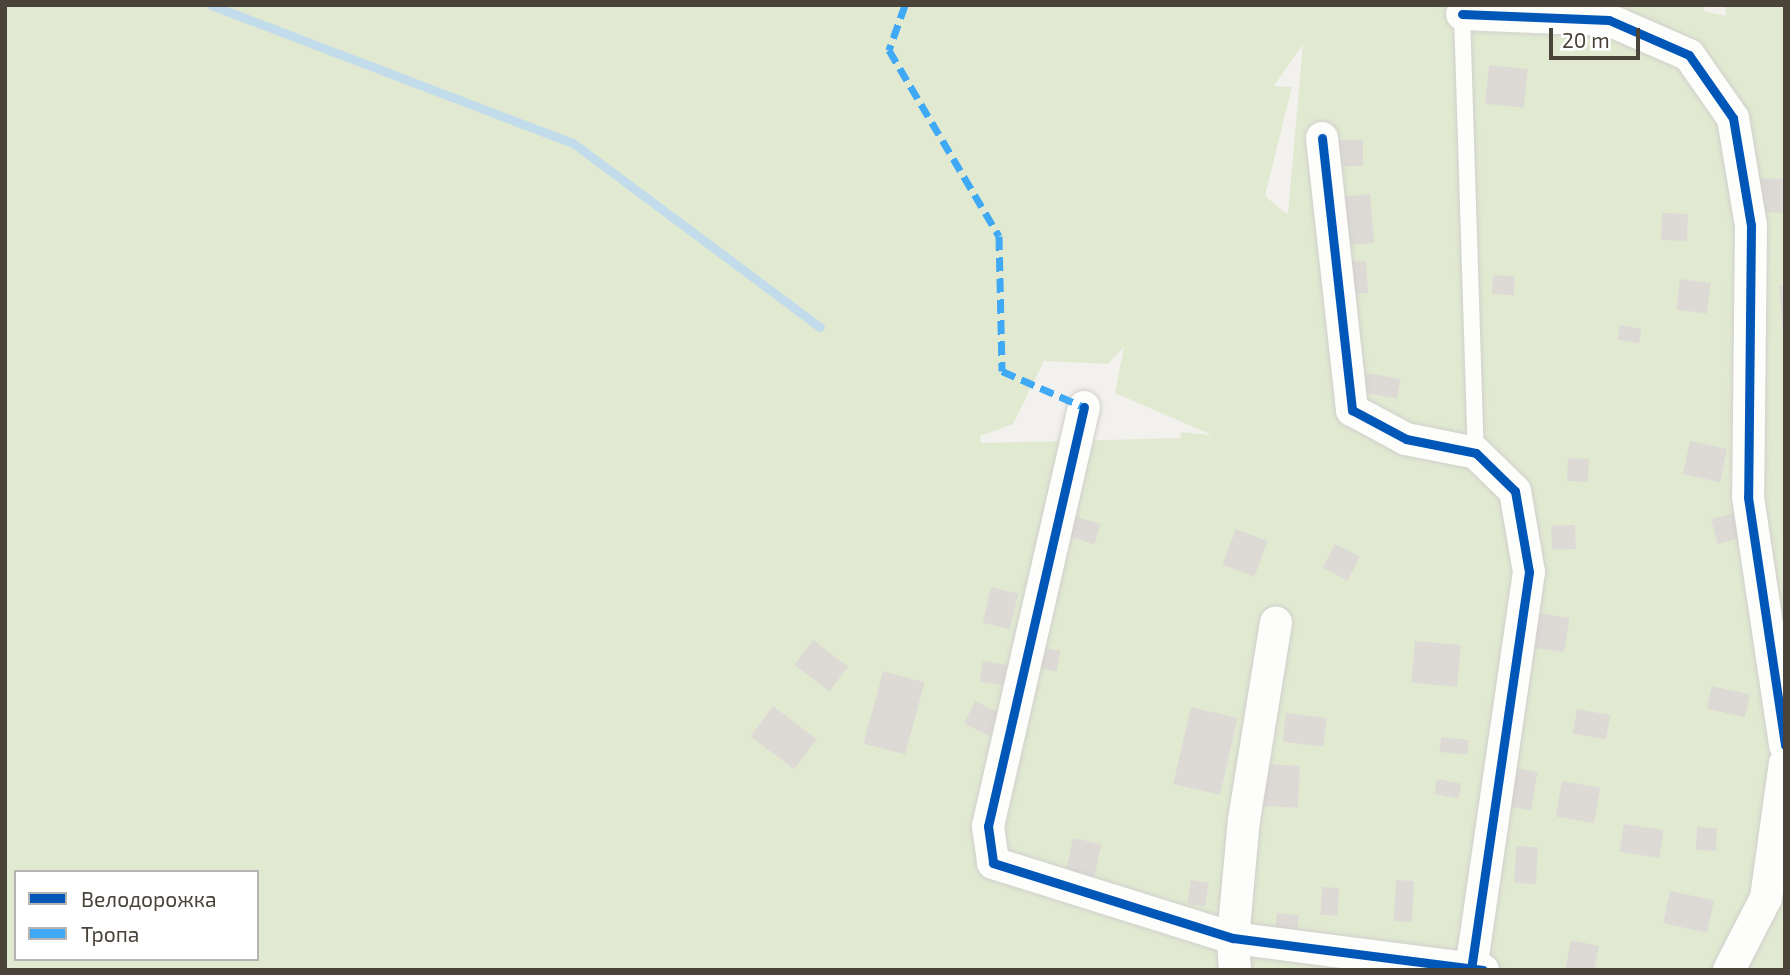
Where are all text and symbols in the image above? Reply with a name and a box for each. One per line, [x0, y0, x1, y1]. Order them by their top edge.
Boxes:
scale bar [1552, 14, 1643, 58]
text: 20 m [1562, 27, 1610, 52]
legend [14, 870, 259, 961]
text: Велодорожка [81, 886, 217, 911]
text: Тропа [81, 921, 139, 946]

